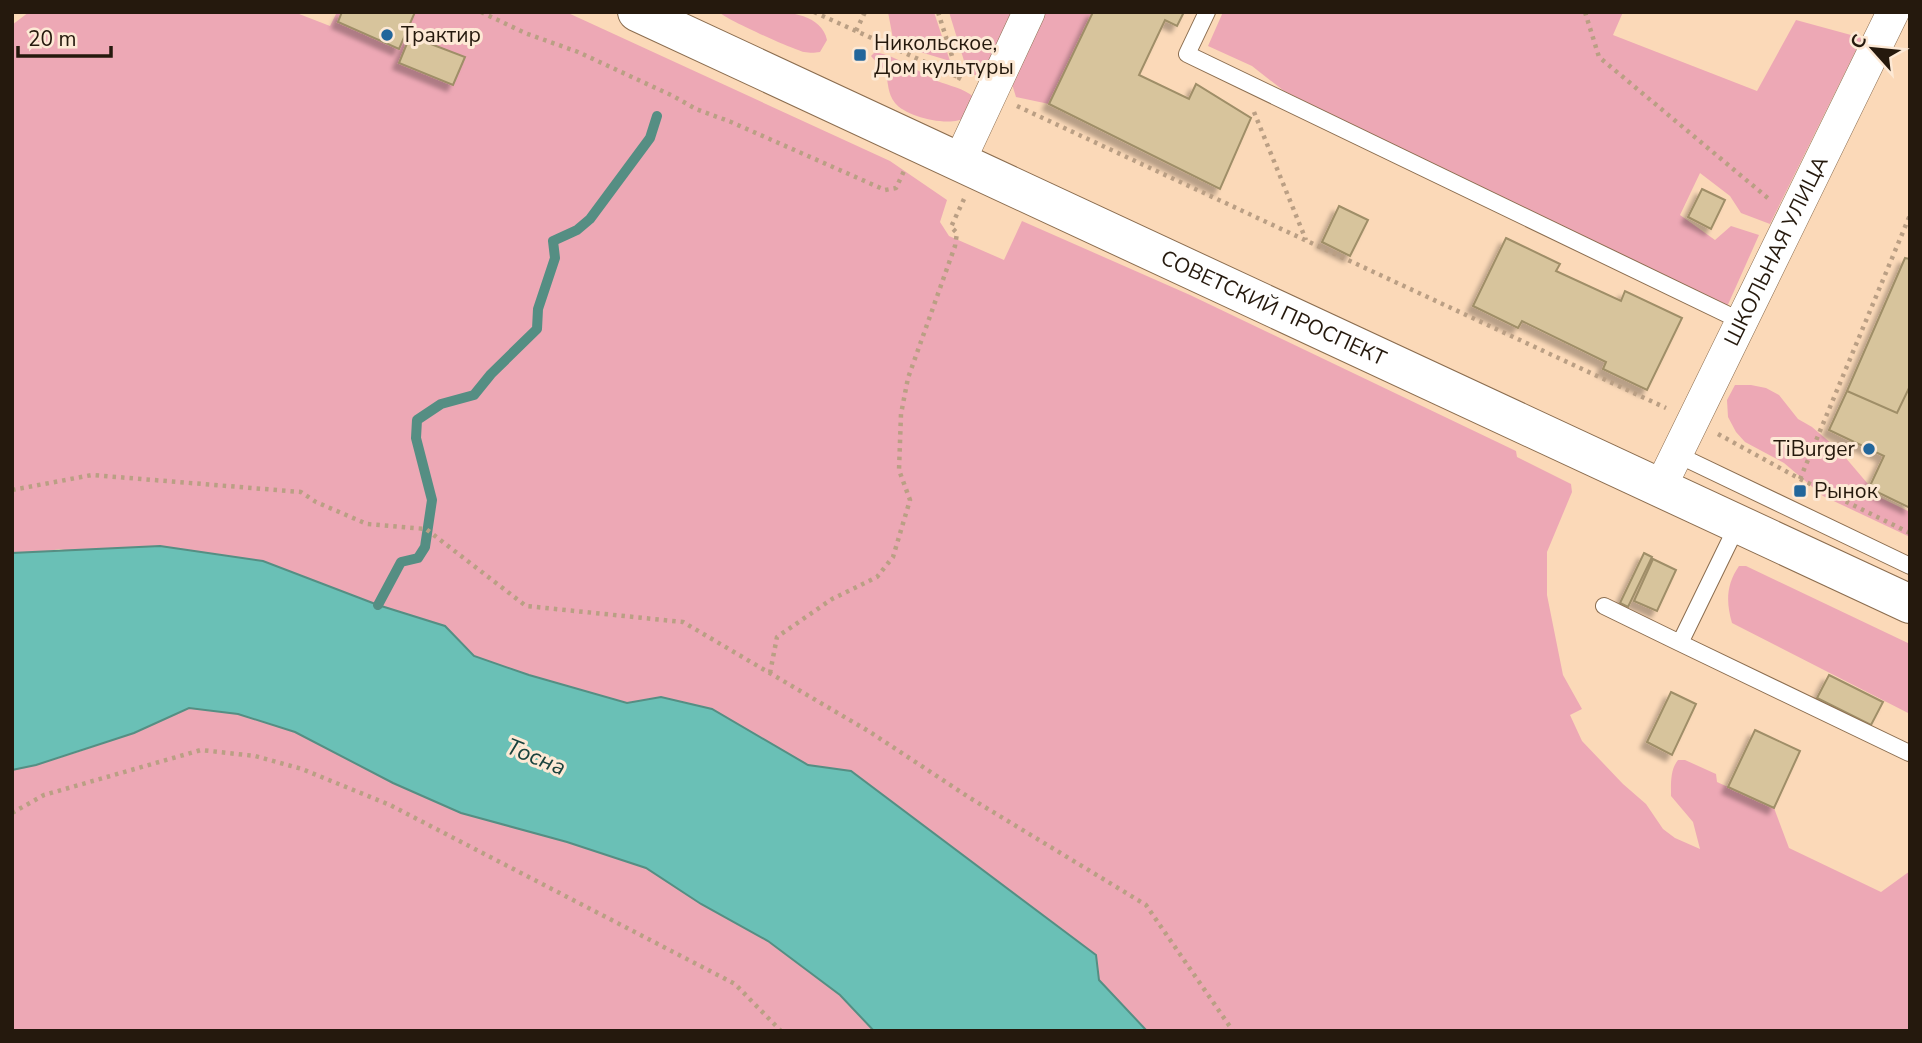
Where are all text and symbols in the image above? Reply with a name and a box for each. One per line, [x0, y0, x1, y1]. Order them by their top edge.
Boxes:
scale bar [18, 14, 110, 58]
north arrow [1838, 14, 1908, 84]
place label: Трактир [401, 21, 481, 49]
text: 20 m [28, 25, 77, 53]
marker: Трактир [379, 27, 395, 43]
place label: Никольское, Дом культуры [874, 29, 1014, 81]
text: С [1844, 30, 1873, 53]
marker: Никольское, Дом культуры [852, 47, 868, 63]
street label: ШКОЛЬНАЯ УЛИЦА [1718, 151, 1834, 351]
street label: СОВЕТСКИЙ ПРОСПЕКТ [1156, 244, 1391, 373]
place label: TiBurger [1773, 435, 1855, 463]
marker: TiBurger [1861, 441, 1877, 457]
place label: Рынок [1814, 477, 1879, 505]
marker: Рынок [1792, 483, 1808, 499]
water label: Тосна [502, 731, 570, 783]

